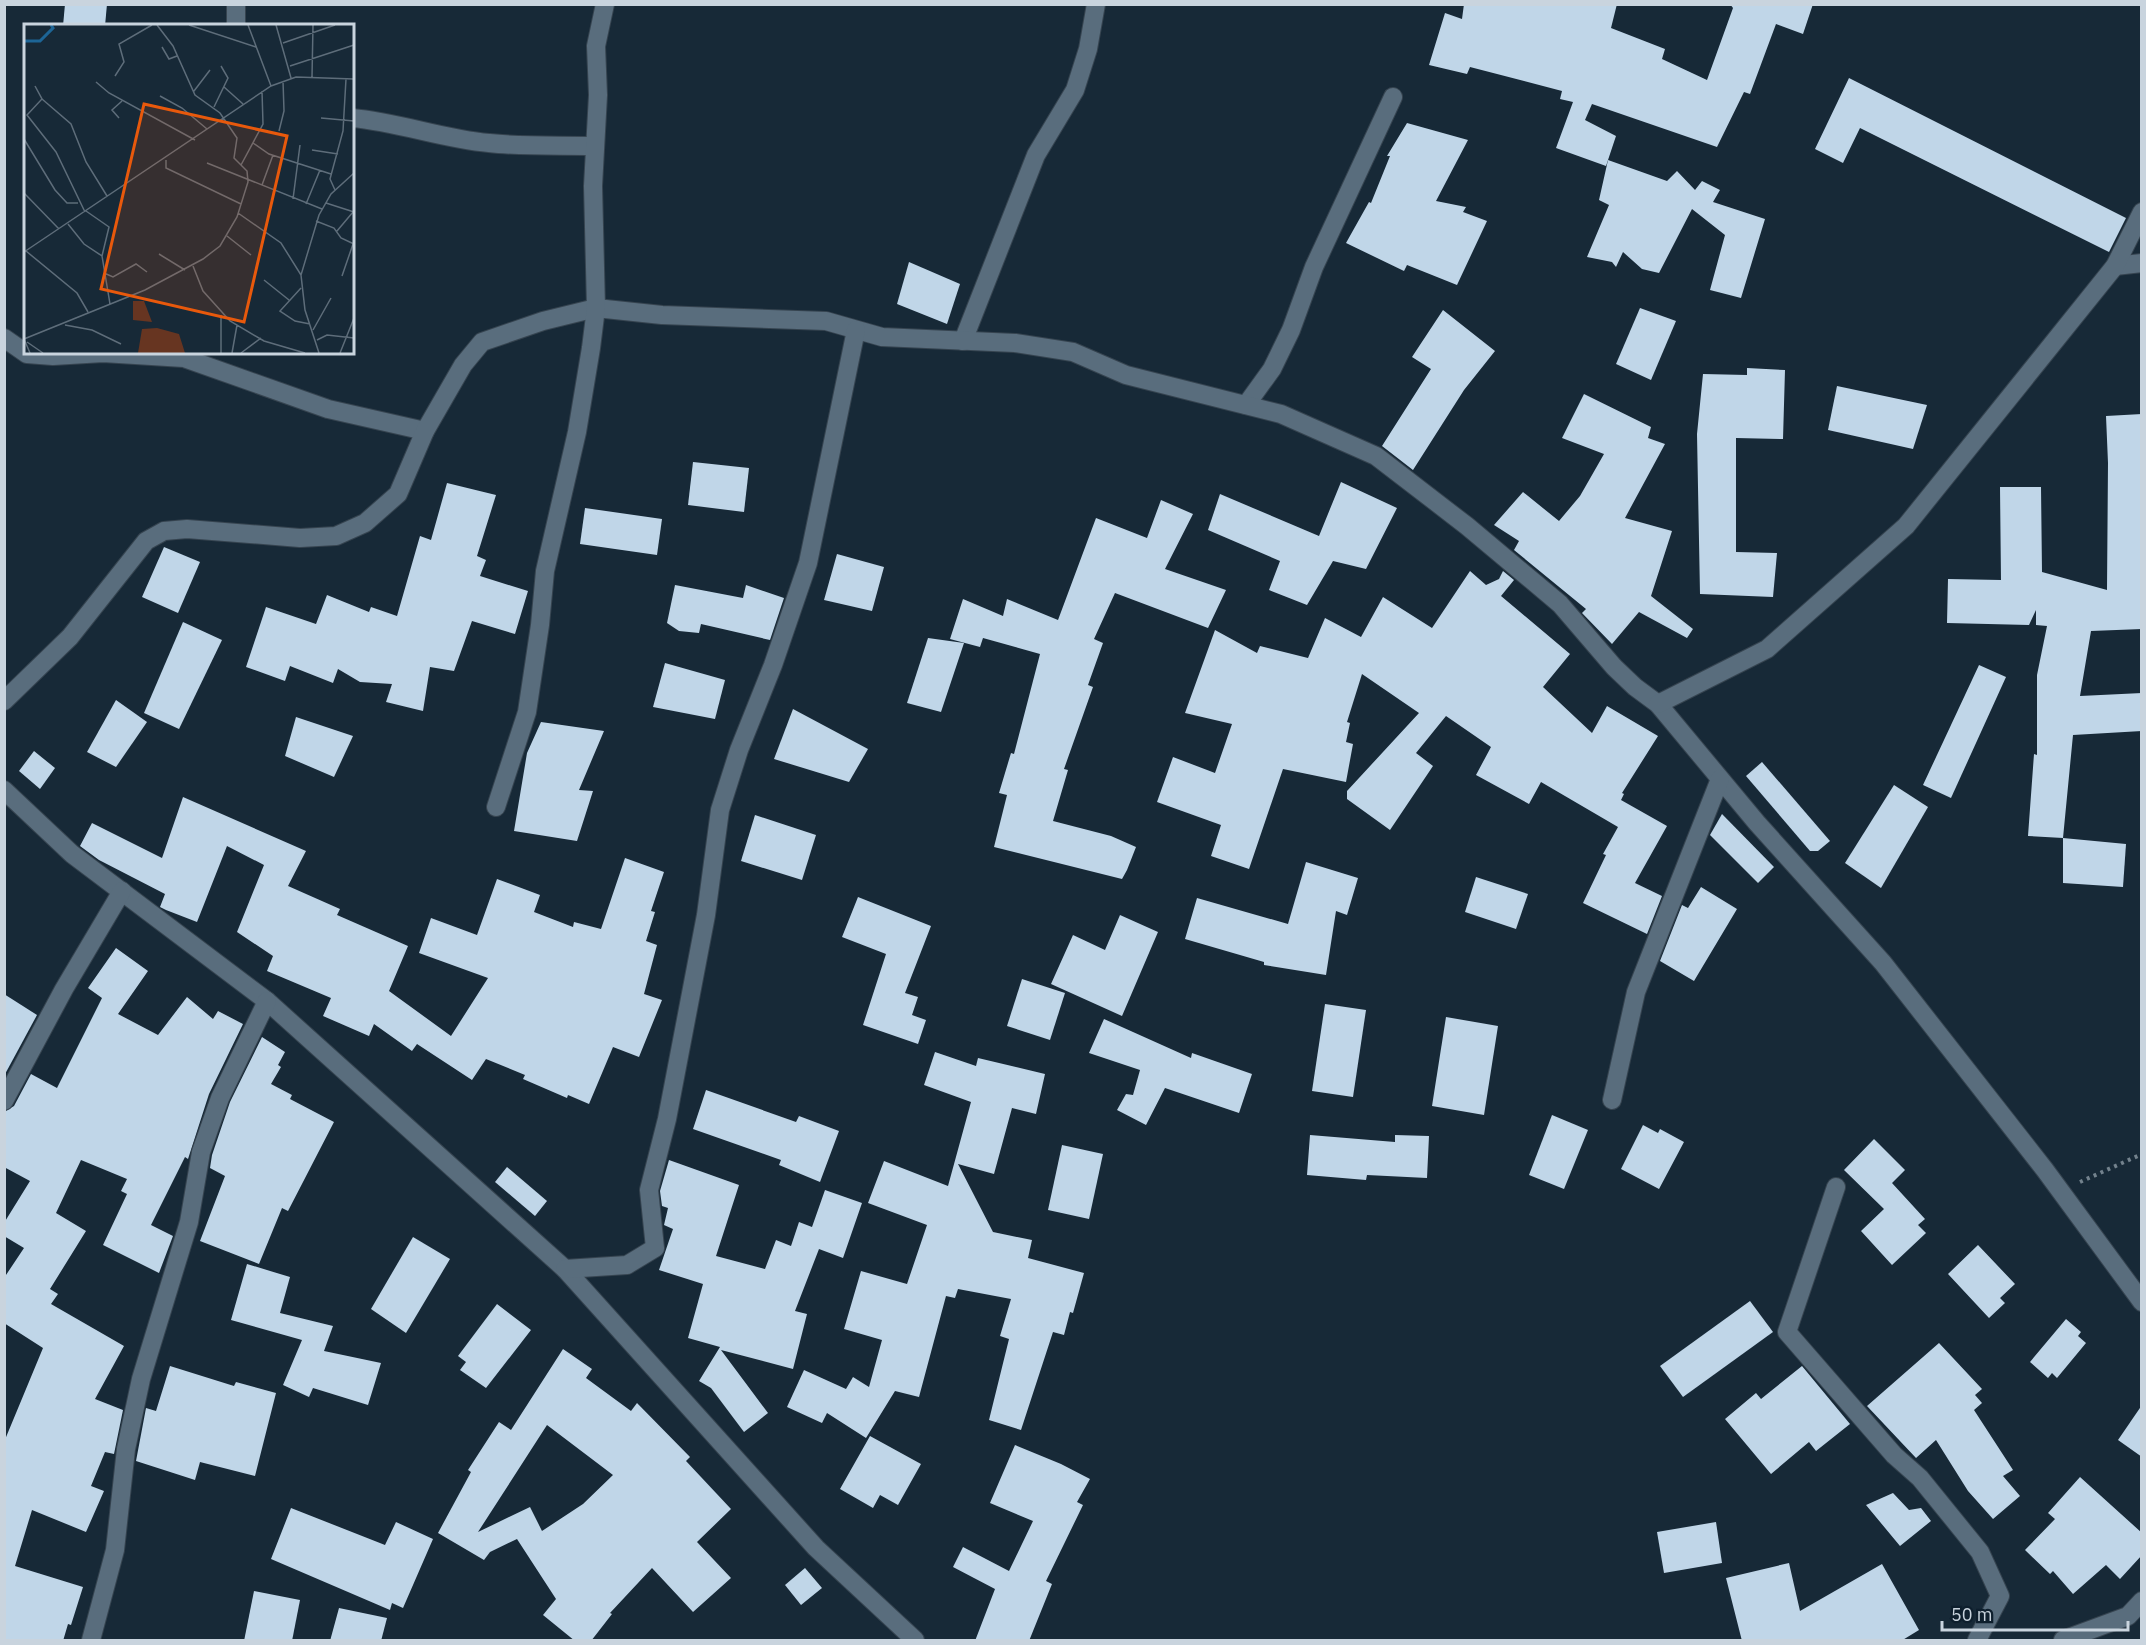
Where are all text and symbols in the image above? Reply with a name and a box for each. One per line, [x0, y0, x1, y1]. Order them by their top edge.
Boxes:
inset map [24, 24, 354, 354]
scale bar [1942, 1594, 2128, 1632]
text: 50 m [1951, 1603, 1993, 1626]

